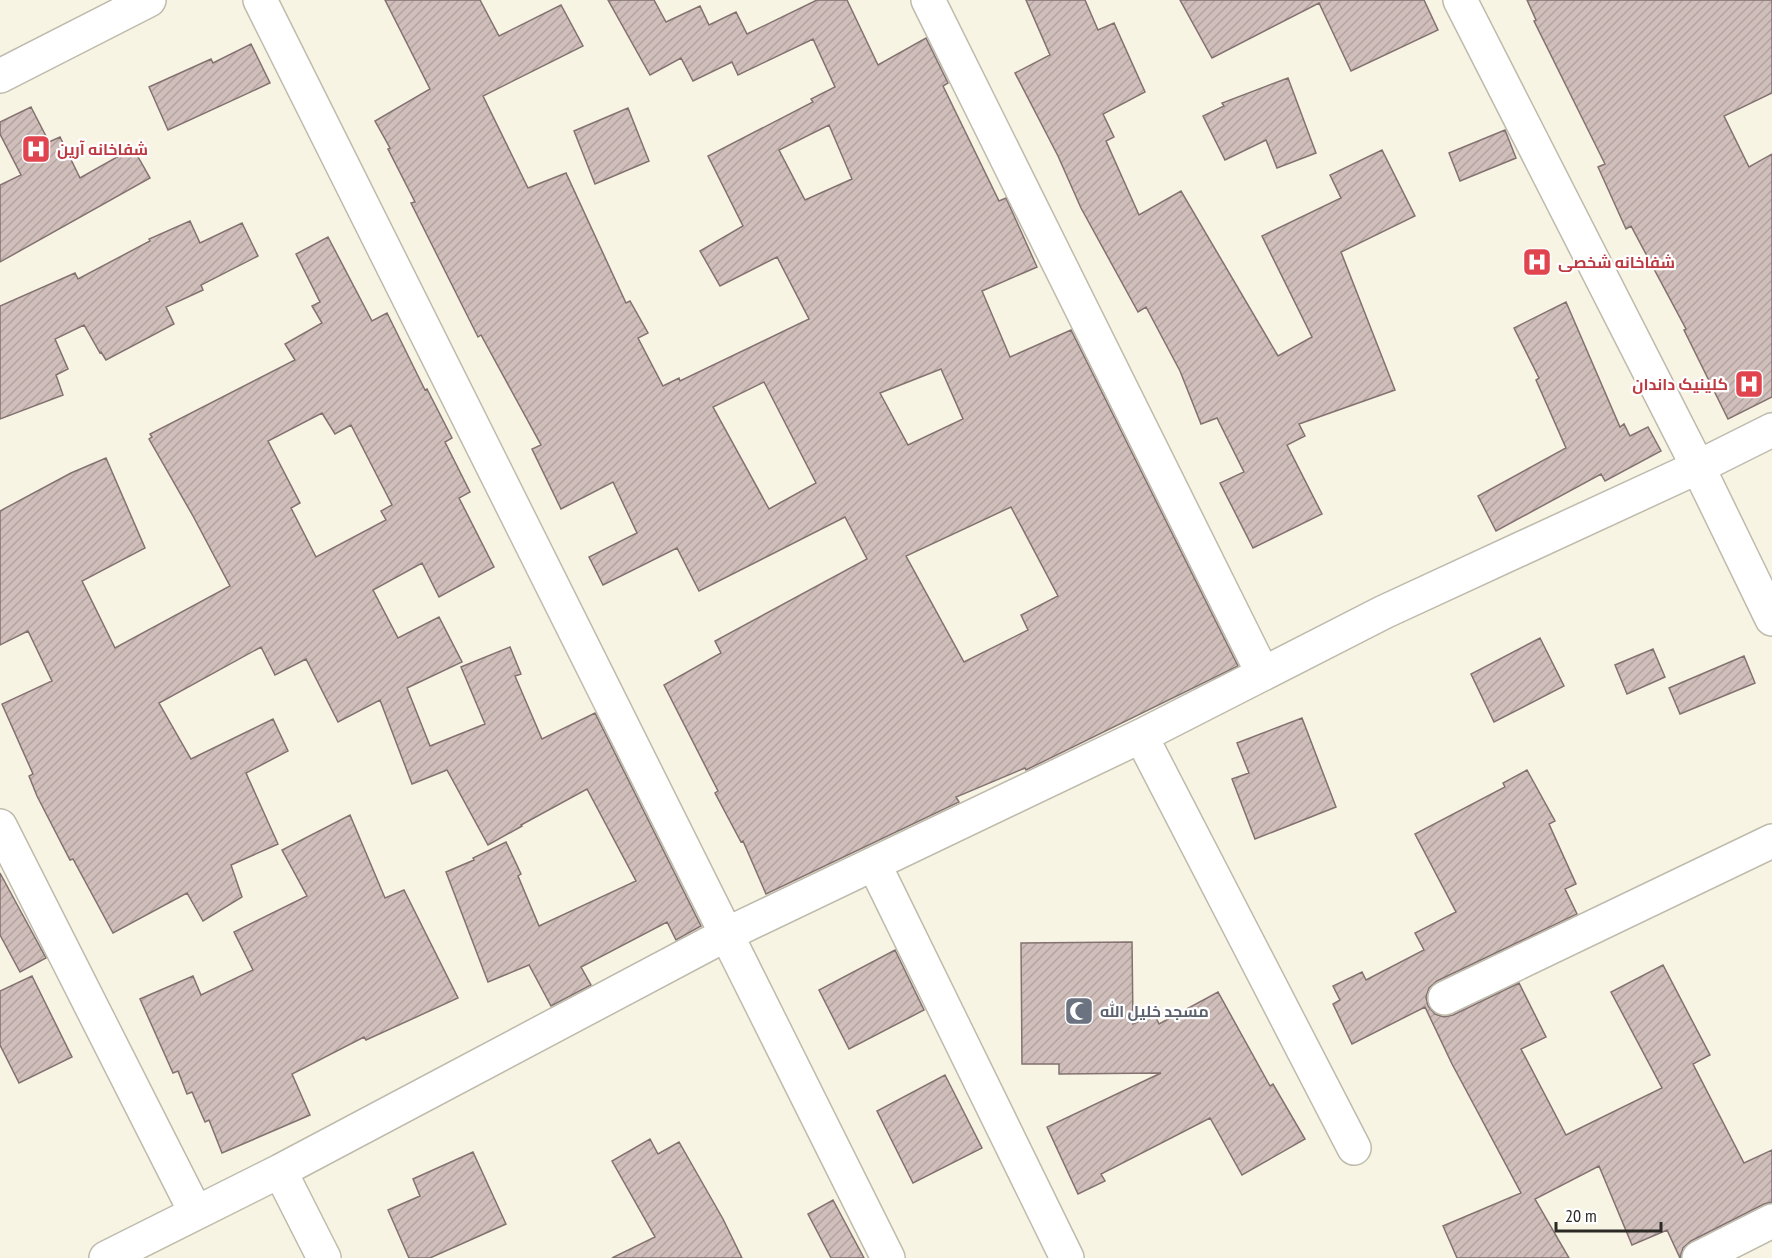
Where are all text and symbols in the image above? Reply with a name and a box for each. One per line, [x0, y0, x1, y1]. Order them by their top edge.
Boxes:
hospital icon: شفاخانه آرین [20, 133, 52, 165]
place label: شفاخانه آرین [57, 139, 148, 159]
hospital icon: شفاخانه شخصی [1521, 246, 1553, 278]
place label: شفاخانه شخصی [1558, 252, 1675, 272]
hospital icon: کلینیک داندان [1733, 368, 1765, 400]
place label: کلینیک داندان [1632, 374, 1728, 394]
mosque icon: مسجد خلیل الله [1063, 995, 1095, 1027]
place label: مسجد خلیل الله [1100, 1000, 1209, 1021]
scale bar [1556, 1195, 1661, 1233]
text: 20 m [1565, 1204, 1597, 1227]

